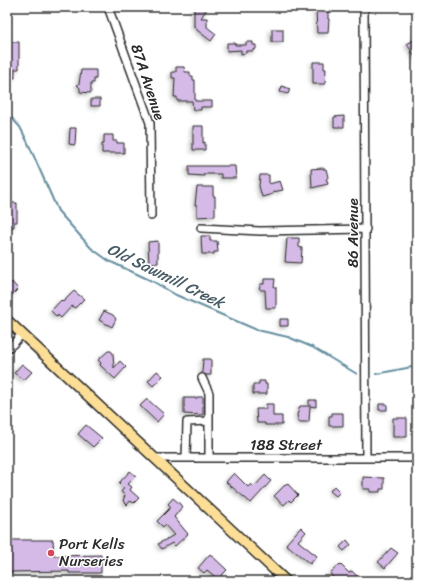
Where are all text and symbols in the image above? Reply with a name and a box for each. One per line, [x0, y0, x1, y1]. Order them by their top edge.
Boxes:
street label: 87A Avenue [123, 40, 173, 124]
street label: 86 Avenue [340, 198, 366, 268]
water label: Old Sawmill Creek [102, 234, 232, 318]
street label: 188 Street [250, 432, 323, 458]
place label: Port Kells Nurseries [59, 531, 125, 574]
marker: Port Kells Nurseries [46, 548, 56, 558]

